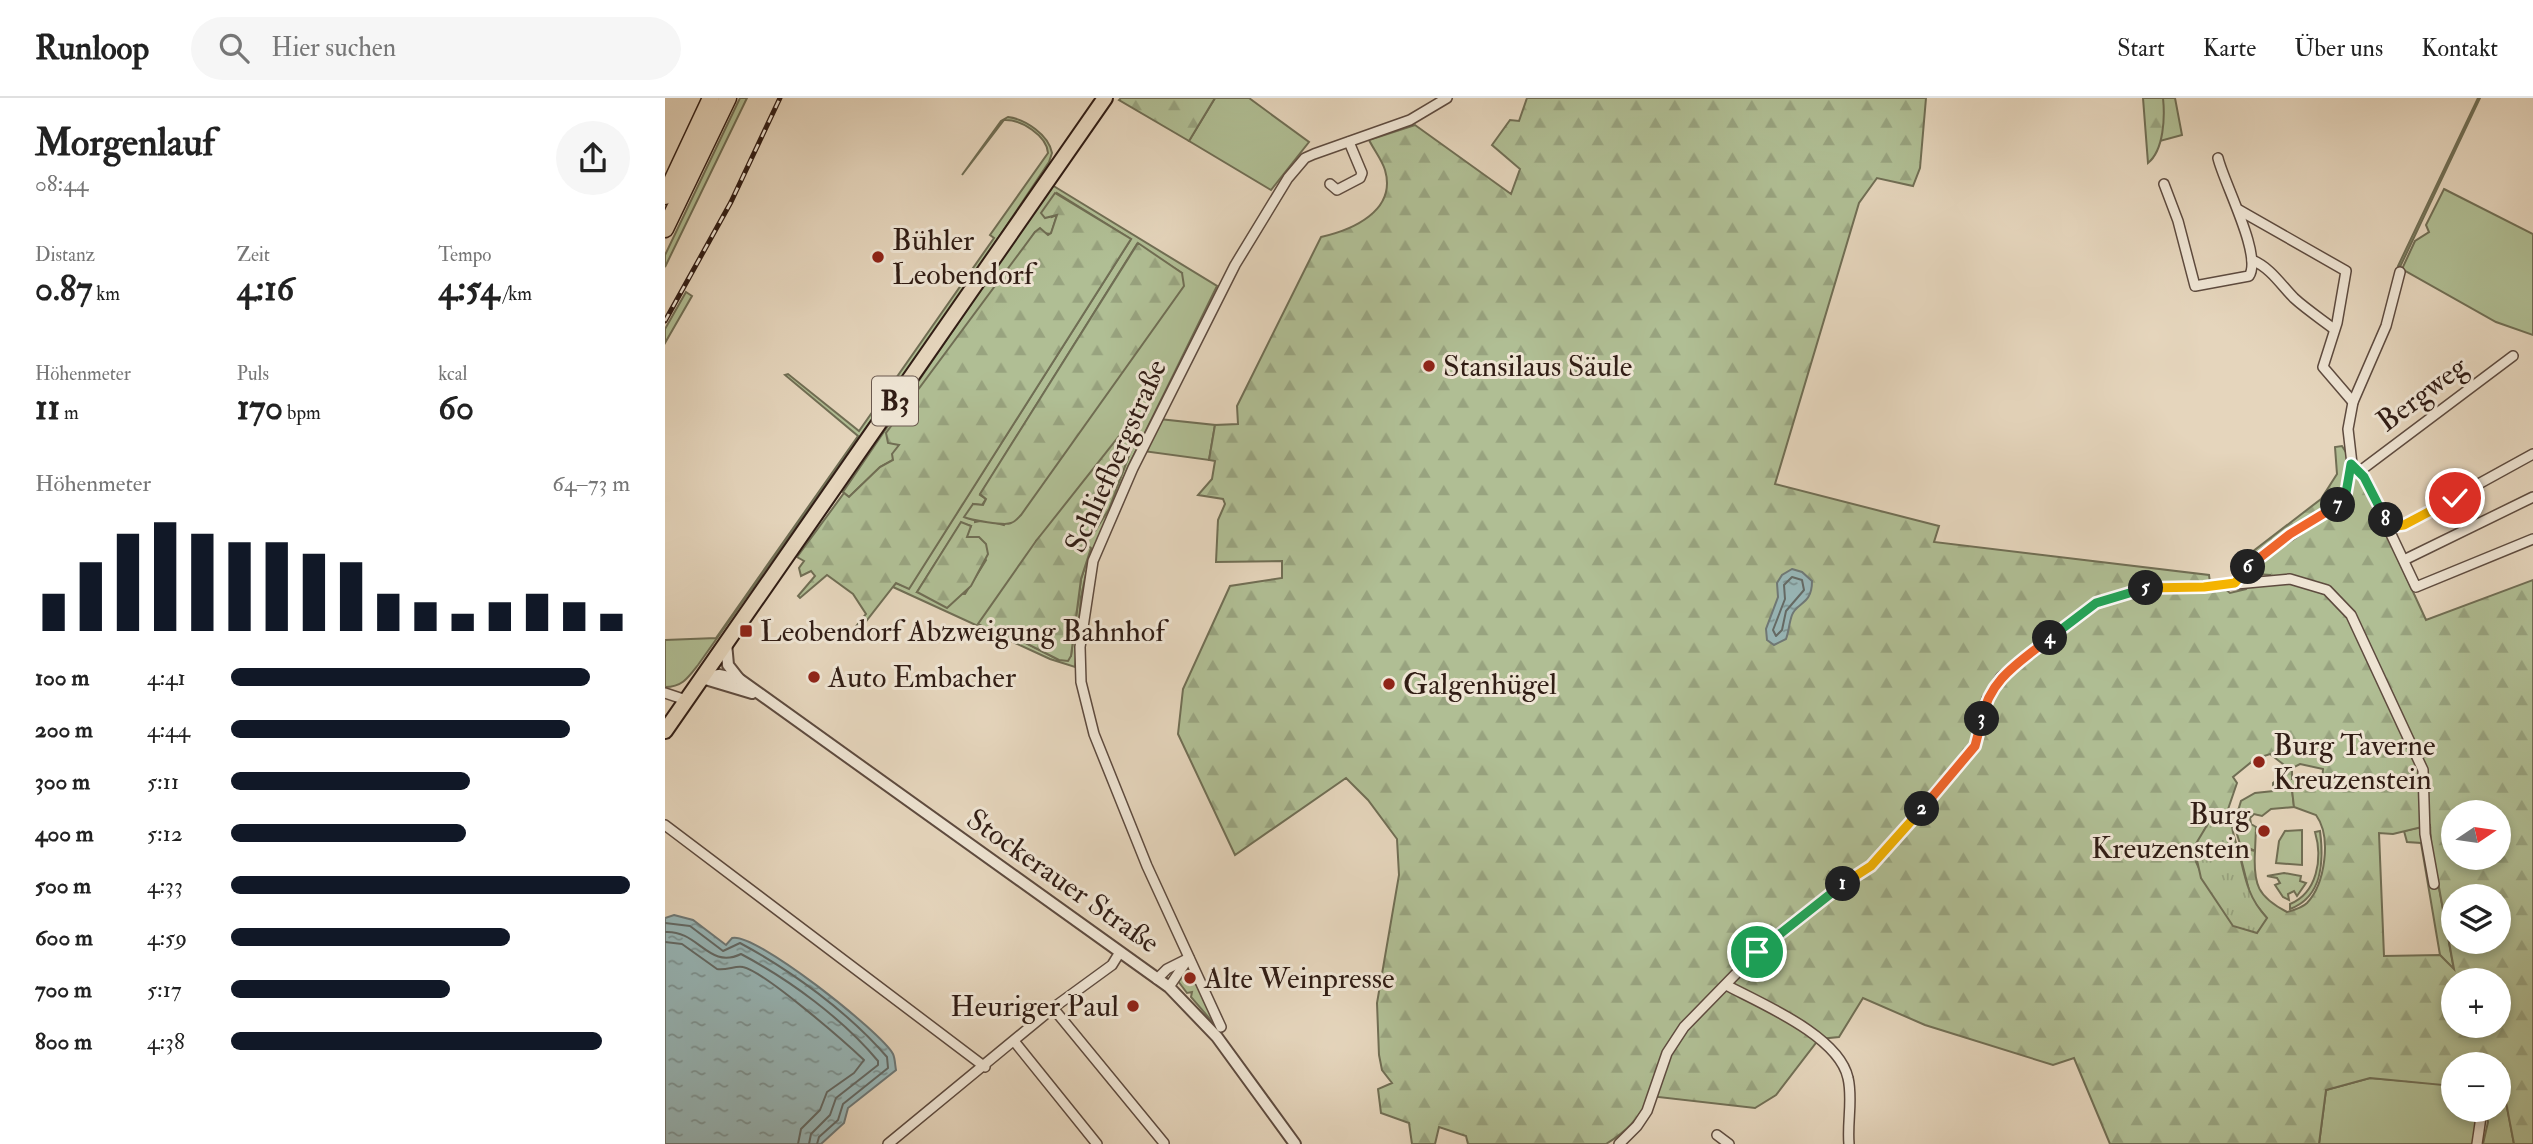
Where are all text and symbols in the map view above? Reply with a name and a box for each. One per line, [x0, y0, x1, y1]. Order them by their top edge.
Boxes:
search box [191, 17, 681, 80]
text: Runloop [35, 28, 149, 69]
icon: search [215, 29, 253, 67]
text: Hier suchen [271, 32, 396, 64]
text: Start [2117, 33, 2165, 64]
text: Karte [2203, 33, 2256, 64]
text: Über uns [2294, 33, 2383, 64]
text: Kontakt [2421, 33, 2498, 64]
text: Morgenlauf [35, 119, 215, 167]
button: share [556, 121, 630, 195]
text: 08:44 [35, 169, 88, 198]
place label: Bühler Leobendorf [892, 222, 1038, 293]
text: Distanz [35, 243, 95, 267]
text: Zeit [237, 243, 270, 267]
text: Tempo [438, 243, 491, 267]
marker: Bühler Leobendorf [870, 249, 886, 265]
text: 0.87 [35, 267, 92, 311]
text: 4:16 [237, 267, 294, 311]
text: 4:54 [438, 267, 499, 311]
text: km [92, 282, 120, 306]
text: /km [499, 282, 532, 306]
street label: Bergweg [2369, 347, 2475, 440]
place label: Stansilaus Säule [1443, 348, 1632, 385]
street label: Schliefbergstraße [1057, 354, 1175, 558]
marker: Stansilaus Säule [1421, 358, 1437, 374]
text: Höhenmeter [35, 362, 131, 386]
text: Puls [237, 362, 269, 386]
text: kcal [438, 362, 467, 386]
road number: B3 [872, 376, 918, 426]
text: 11 [35, 386, 60, 430]
text: 170 [237, 386, 283, 430]
text: 60 [438, 386, 474, 430]
text: m [60, 401, 79, 425]
text: bpm [283, 401, 321, 425]
pin [2425, 468, 2485, 528]
text: Höhenmeter [35, 469, 151, 498]
text: 64–73 m [552, 469, 630, 498]
icon: check [2436, 479, 2474, 517]
pin: 7 [2321, 488, 2355, 522]
text: 7 [2333, 492, 2342, 516]
pin: 8 [2369, 502, 2403, 538]
text: 8 [2381, 507, 2390, 531]
pin: 6 [2231, 550, 2265, 584]
text: 6 [2243, 554, 2252, 578]
pin: 5 [2129, 570, 2163, 606]
text: 5 [2141, 575, 2150, 599]
place label: Leobendorf Abzweigung Bahnhof [760, 613, 1169, 650]
pin: 4 [2033, 620, 2067, 656]
marker: Leobendorf Abzweigung Bahnhof [738, 623, 754, 639]
text: 4 [2044, 625, 2055, 649]
place label: Auto Embacher [827, 659, 1016, 696]
text: 100 m [35, 663, 89, 692]
text: 4:41 [147, 663, 186, 692]
place label: Galgenhügel [1403, 666, 1557, 703]
marker: Auto Embacher [806, 669, 822, 685]
marker: Galgenhügel [1381, 676, 1397, 692]
pin: 3 [1965, 702, 1999, 736]
text: 3 [1978, 706, 1985, 730]
text: 200 m [35, 715, 93, 744]
text: 4:44 [147, 715, 190, 744]
place label: Burg Taverne Kreuzenstein [2273, 727, 2436, 798]
marker: Burg Taverne Kreuzenstein [2251, 754, 2267, 770]
text: 300 m [35, 767, 90, 796]
text: 5:11 [147, 767, 179, 796]
pin: 2 [1905, 792, 1939, 826]
text: 2 [1917, 796, 1926, 820]
place label: Burg Kreuzenstein [2091, 796, 2251, 867]
north arrow [2441, 800, 2511, 870]
map controls [2441, 800, 2511, 1122]
street label: Stockerauer Straße [959, 801, 1167, 961]
text: 400 m [35, 819, 94, 848]
text: 5:12 [147, 819, 183, 848]
marker: Burg Kreuzenstein [2256, 823, 2272, 839]
pin: 1 [1825, 866, 1861, 902]
text: 500 m [35, 871, 91, 900]
text: 4:33 [147, 871, 183, 900]
text: 1 [1839, 871, 1846, 895]
button: layers [2441, 884, 2511, 954]
pin [1727, 922, 1787, 982]
text: 600 m [35, 923, 93, 952]
text: 4:59 [147, 923, 187, 952]
icon: arrive [1738, 933, 1776, 971]
place label: Alte Weinpresse [1203, 960, 1395, 997]
button: + [2441, 968, 2511, 1038]
marker: Alte Weinpresse [1182, 970, 1198, 986]
text: 700 m [35, 975, 92, 1004]
text: 5:17 [147, 975, 182, 1004]
place label: Heuriger Paul [950, 988, 1119, 1025]
marker: Heuriger Paul [1125, 998, 1141, 1014]
text: 800 m [35, 1027, 92, 1056]
text: 4:38 [147, 1027, 185, 1056]
button: − [2441, 1052, 2511, 1122]

